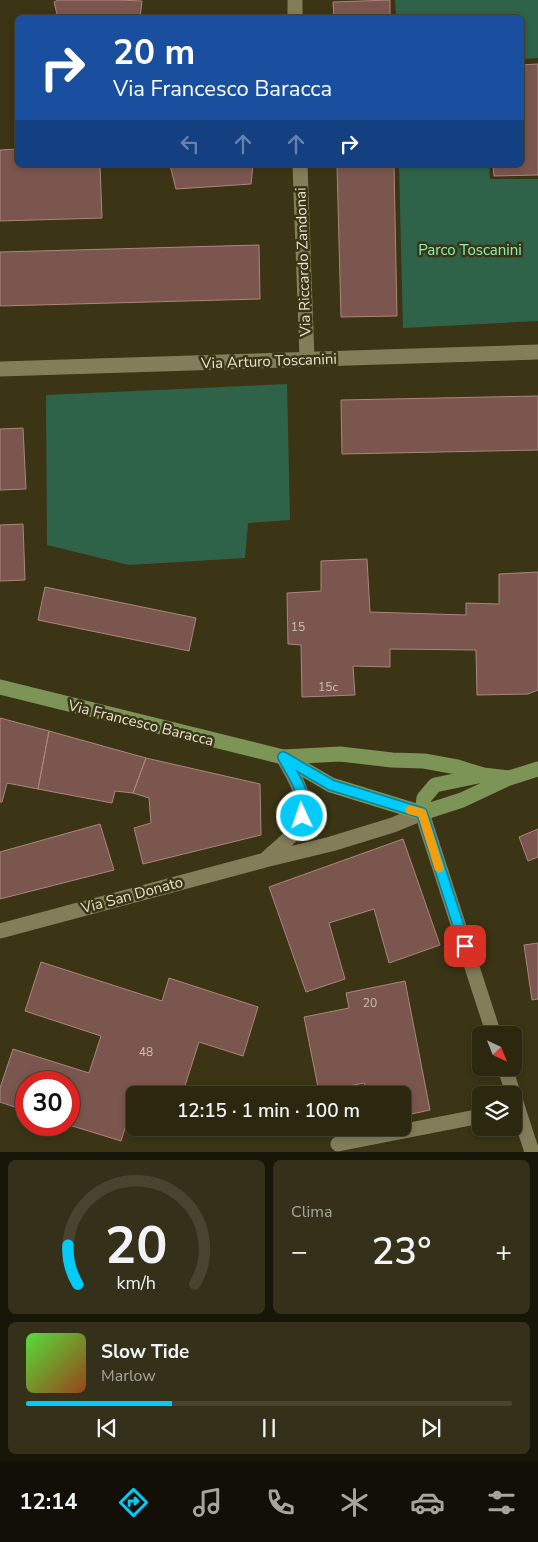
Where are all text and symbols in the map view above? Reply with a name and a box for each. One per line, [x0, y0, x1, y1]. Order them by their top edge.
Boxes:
text: 20 m [113, 29, 195, 76]
icon: right [30, 35, 95, 100]
text: Via Francesco Baracca [113, 74, 332, 104]
icon: left [176, 130, 204, 158]
icon: ahead [229, 130, 257, 158]
icon: ahead [282, 130, 310, 158]
icon: right [335, 130, 363, 158]
street label: Via Riccardo Zandonai [290, 187, 316, 338]
park label: Parco Toscanini [418, 240, 522, 260]
street label: Via Arturo Toscanini [200, 349, 337, 373]
house number: 15 [291, 619, 305, 635]
house number: 15c [318, 679, 338, 695]
street label: Via Francesco Baracca [65, 695, 216, 751]
position arrow [275, 789, 327, 841]
street label: Via San Donato [78, 872, 185, 918]
pin [444, 925, 486, 967]
icon: arrive [451, 932, 479, 960]
house number: 20 [363, 995, 377, 1011]
north arrow [472, 1026, 522, 1076]
map controls [472, 1026, 522, 1136]
house number: 48 [139, 1044, 153, 1060]
speed limit sign: 30 [15, 1071, 80, 1136]
button: layers [472, 1086, 522, 1136]
text: 12:15 · 1 min · 100 m [177, 1098, 360, 1124]
text: Clima [291, 1201, 332, 1223]
text: 20 [105, 1210, 168, 1281]
text: 23° [372, 1226, 431, 1277]
text: − [291, 1233, 308, 1271]
text: + [495, 1233, 512, 1271]
text: km/h [117, 1271, 156, 1295]
text: Slow Tide [101, 1339, 189, 1365]
text: Marlow [101, 1365, 156, 1387]
icon: previous [93, 1414, 121, 1442]
icon: pause [255, 1414, 283, 1442]
icon: next [417, 1414, 445, 1442]
icon: directions [116, 1485, 151, 1520]
icon: music [190, 1485, 225, 1520]
icon: phone [263, 1485, 298, 1520]
icon: climate [337, 1485, 372, 1520]
icon: car [410, 1485, 445, 1520]
icon: filters [484, 1485, 519, 1520]
text: 12:14 [19, 1487, 78, 1517]

